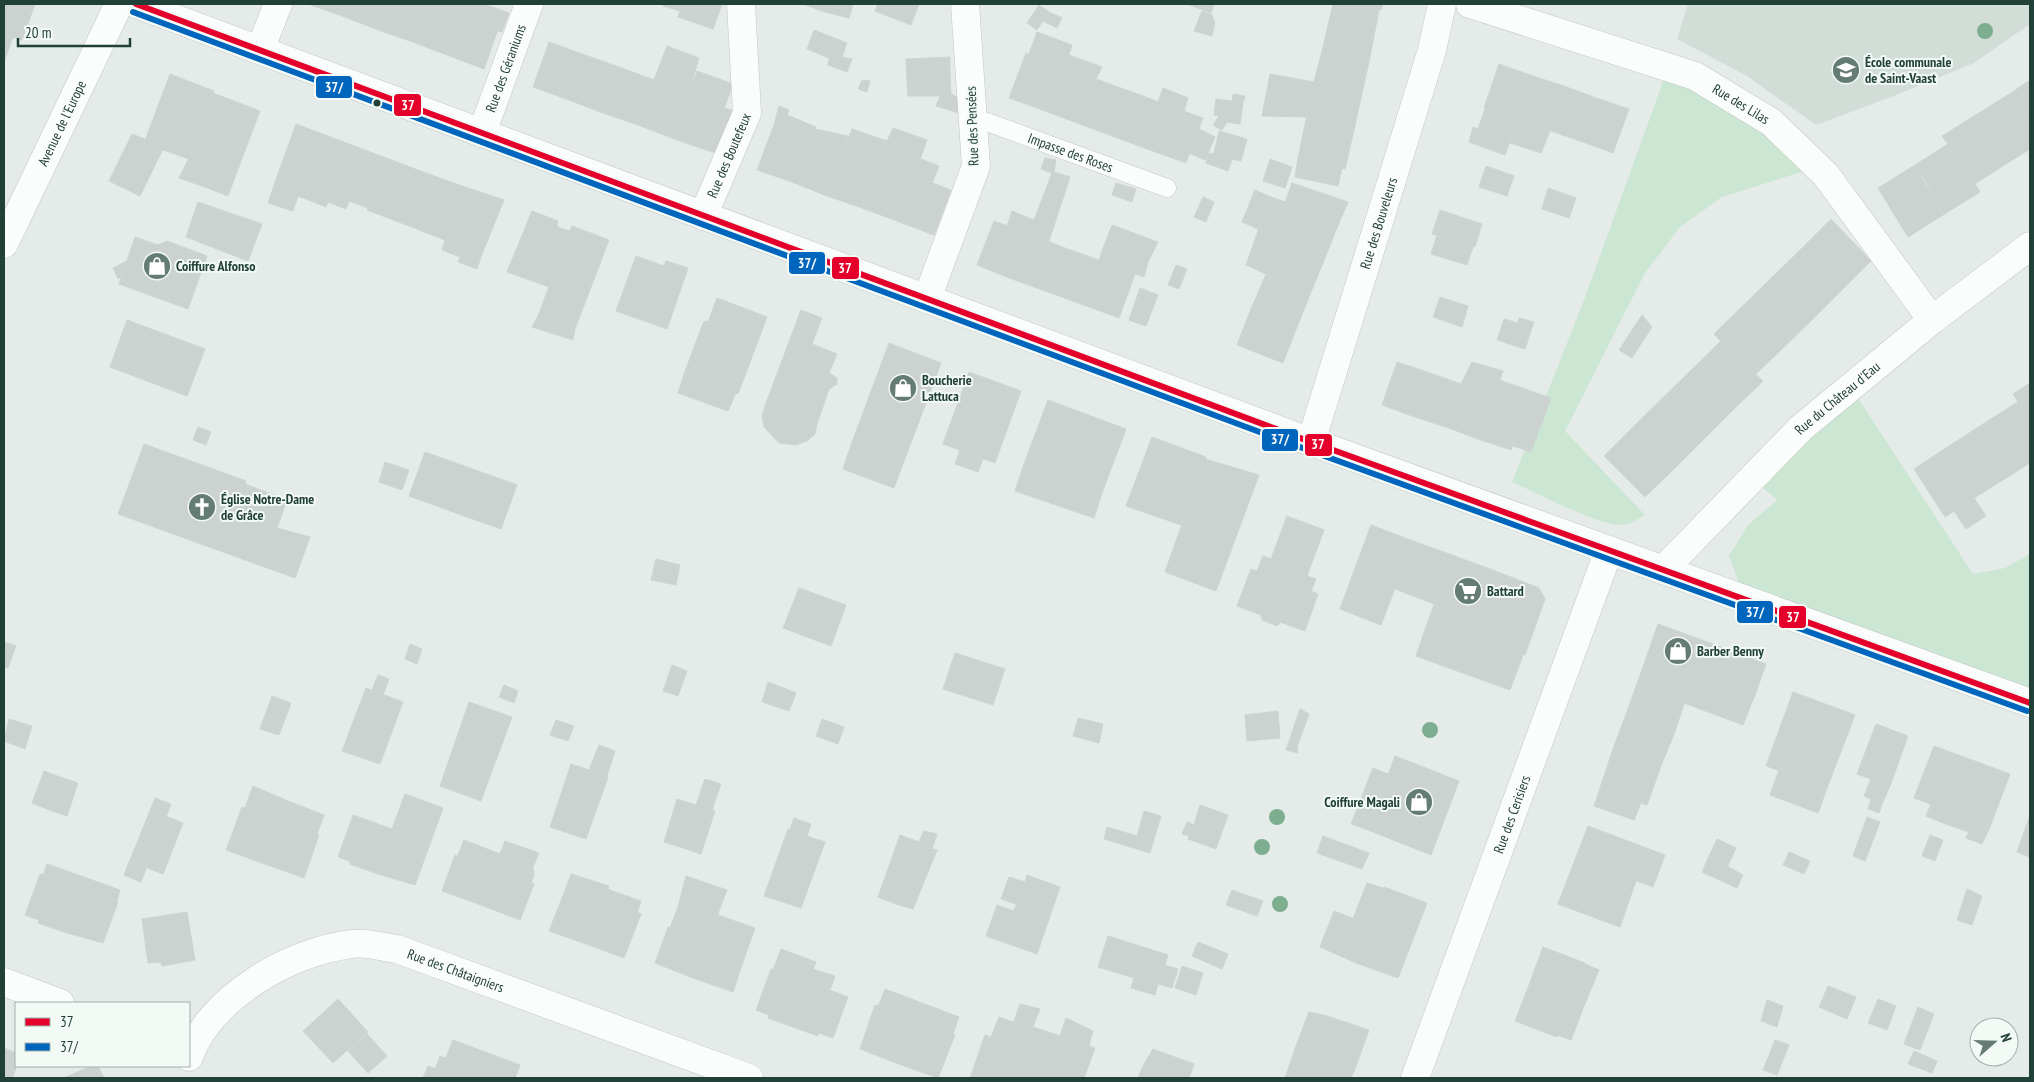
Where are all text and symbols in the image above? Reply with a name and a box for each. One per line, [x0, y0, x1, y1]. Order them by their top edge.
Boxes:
scale bar [18, 15, 130, 47]
street label: Rue des Géraniums [481, 21, 530, 115]
text: 20 m [25, 23, 51, 42]
place label: École communale de Saint-Vaast [1865, 53, 1951, 87]
school or university icon: École communale de Saint-Vaast [1831, 55, 1861, 85]
line badge: 37/ [315, 75, 353, 99]
street label: Avenue de l'Europe [34, 77, 90, 169]
text: 37/ [325, 78, 344, 96]
street label: Rue des Lilas [1709, 80, 1773, 128]
street label: Rue des Pensées [962, 86, 982, 166]
line badge: 37 [393, 93, 422, 117]
text: 37 [401, 96, 415, 114]
unlabelled marker [372, 98, 382, 108]
street label: Rue des Boutefeux [703, 110, 755, 200]
street label: Impasse des Roses [1025, 129, 1116, 177]
street label: Rue des Bouveleurs [1356, 175, 1401, 271]
shop icon: Coiffure Alfonso [142, 251, 172, 281]
line badge: 37/ [788, 251, 826, 275]
text: 37/ [798, 254, 817, 272]
line badge: 37 [831, 256, 860, 280]
place label: Coiffure Alfonso [176, 257, 255, 275]
text: 37 [838, 259, 852, 277]
street label: Rue du Château d'Eau [1791, 358, 1884, 438]
place label: Boucherie Lattuca [922, 371, 972, 405]
shop icon: Boucherie Lattuca [888, 373, 918, 403]
line badge: 37/ [1261, 428, 1299, 452]
text: 37/ [1271, 430, 1290, 448]
line badge: 37 [1304, 433, 1333, 457]
text: 37 [1311, 435, 1325, 453]
place label: Église Notre-Dame de Grâce [221, 490, 314, 524]
church icon: Église Notre-Dame de Grâce [187, 492, 217, 522]
supermarket icon: Battard [1453, 576, 1483, 606]
place label: Battard [1487, 582, 1524, 600]
line badge: 37/ [1736, 600, 1774, 624]
text: 37/ [1746, 603, 1765, 621]
line badge: 37 [1778, 605, 1807, 629]
text: 37 [1786, 608, 1800, 626]
shop icon: Barber Benny [1663, 636, 1693, 666]
place label: Barber Benny [1697, 642, 1764, 660]
street label: Rue des Cerisiers [1489, 772, 1535, 856]
shop icon: Coiffure Magali [1404, 787, 1434, 817]
place label: Coiffure Magali [1324, 793, 1400, 811]
street label: Rue des Châtaigniers [405, 945, 507, 997]
legend [15, 1002, 190, 1067]
text: 37 [60, 1012, 74, 1031]
north arrow [1969, 1017, 2019, 1067]
text: N [1996, 1031, 2016, 1044]
text: 37/ [60, 1037, 79, 1056]

